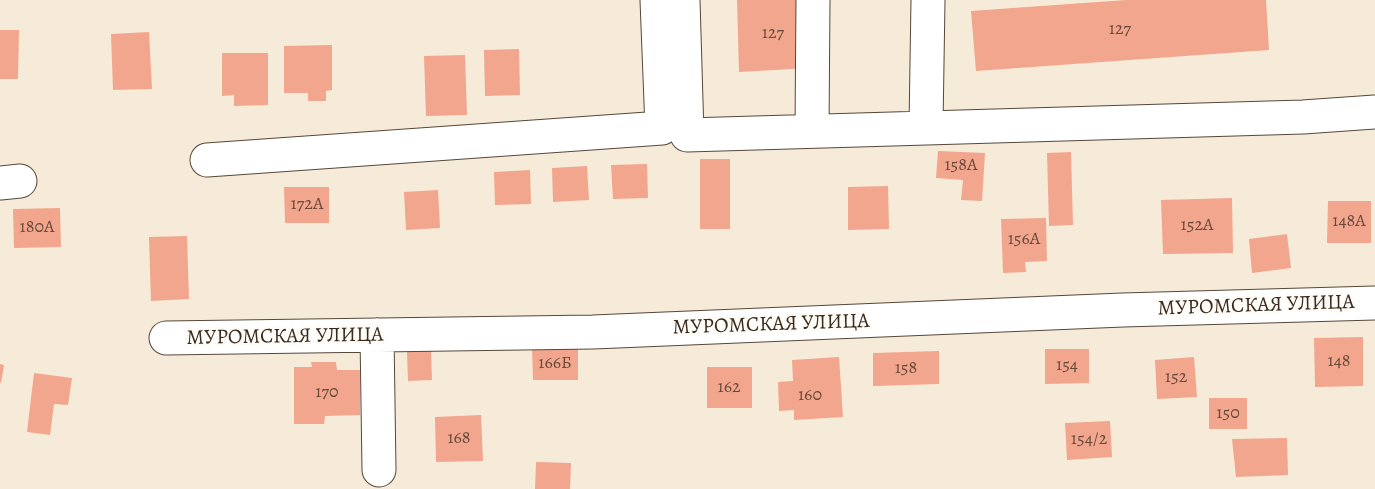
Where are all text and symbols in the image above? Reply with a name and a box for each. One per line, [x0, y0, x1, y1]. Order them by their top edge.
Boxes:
house number: 127 [1109, 19, 1131, 41]
house number: 127 [762, 23, 784, 45]
house number: 158А [944, 155, 978, 177]
house number: 172А [291, 194, 323, 216]
house number: 148А [1332, 211, 1366, 233]
house number: 152А [1181, 215, 1213, 237]
house number: 180А [20, 217, 54, 239]
house number: 156А [1008, 229, 1040, 251]
street label: МУРОМСКАЯ УЛИЦА [1157, 290, 1355, 322]
street label: МУРОМСКАЯ УЛИЦА [672, 309, 870, 341]
street label: МУРОМСКАЯ УЛИЦА [186, 323, 384, 351]
house number: 148 [1327, 351, 1351, 373]
house number: 166Б [538, 353, 572, 375]
house number: 154 [1056, 355, 1078, 377]
house number: 158 [895, 358, 917, 380]
house number: 152 [1165, 367, 1187, 389]
house number: 162 [717, 377, 741, 399]
house number: 170 [315, 382, 339, 404]
house number: 160 [798, 385, 822, 407]
house number: 150 [1216, 403, 1240, 425]
house number: 168 [447, 428, 471, 450]
house number: 154/2 [1071, 429, 1107, 451]

